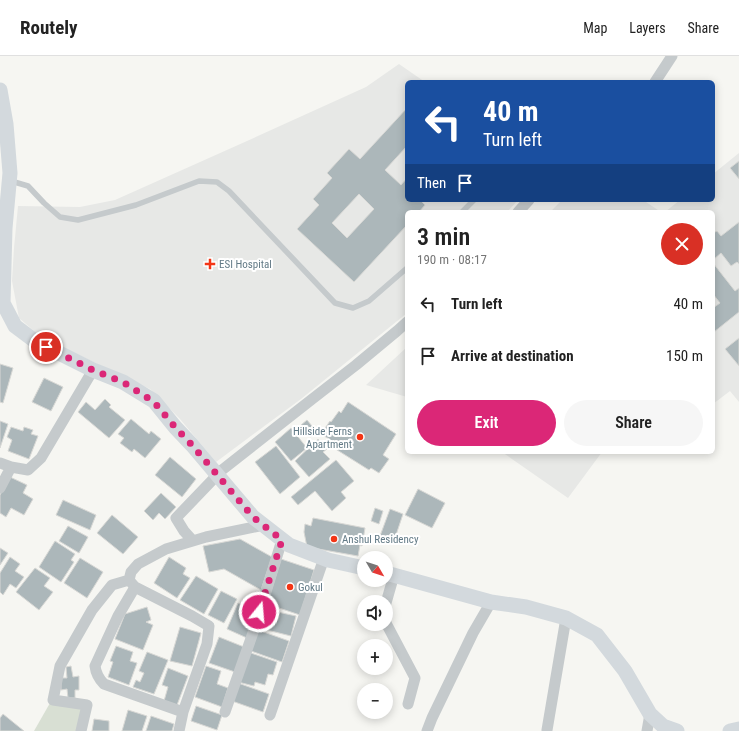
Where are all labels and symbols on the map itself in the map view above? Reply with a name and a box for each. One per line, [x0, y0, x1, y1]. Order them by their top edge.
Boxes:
marker: ESI Hospital [204, 258, 216, 270]
place label: ESI Hospital [219, 258, 272, 271]
pin [29, 330, 63, 364]
place label: Hillside Ferns Apartment [293, 425, 352, 451]
marker: Hillside Ferns Apartment [355, 432, 365, 442]
place label: Anshul Residency [342, 533, 419, 546]
marker: Anshul Residency [329, 534, 339, 544]
north arrow [357, 551, 393, 587]
place label: Gokul [298, 581, 323, 594]
marker: Gokul [285, 582, 295, 592]
position arrow [238, 591, 280, 633]

